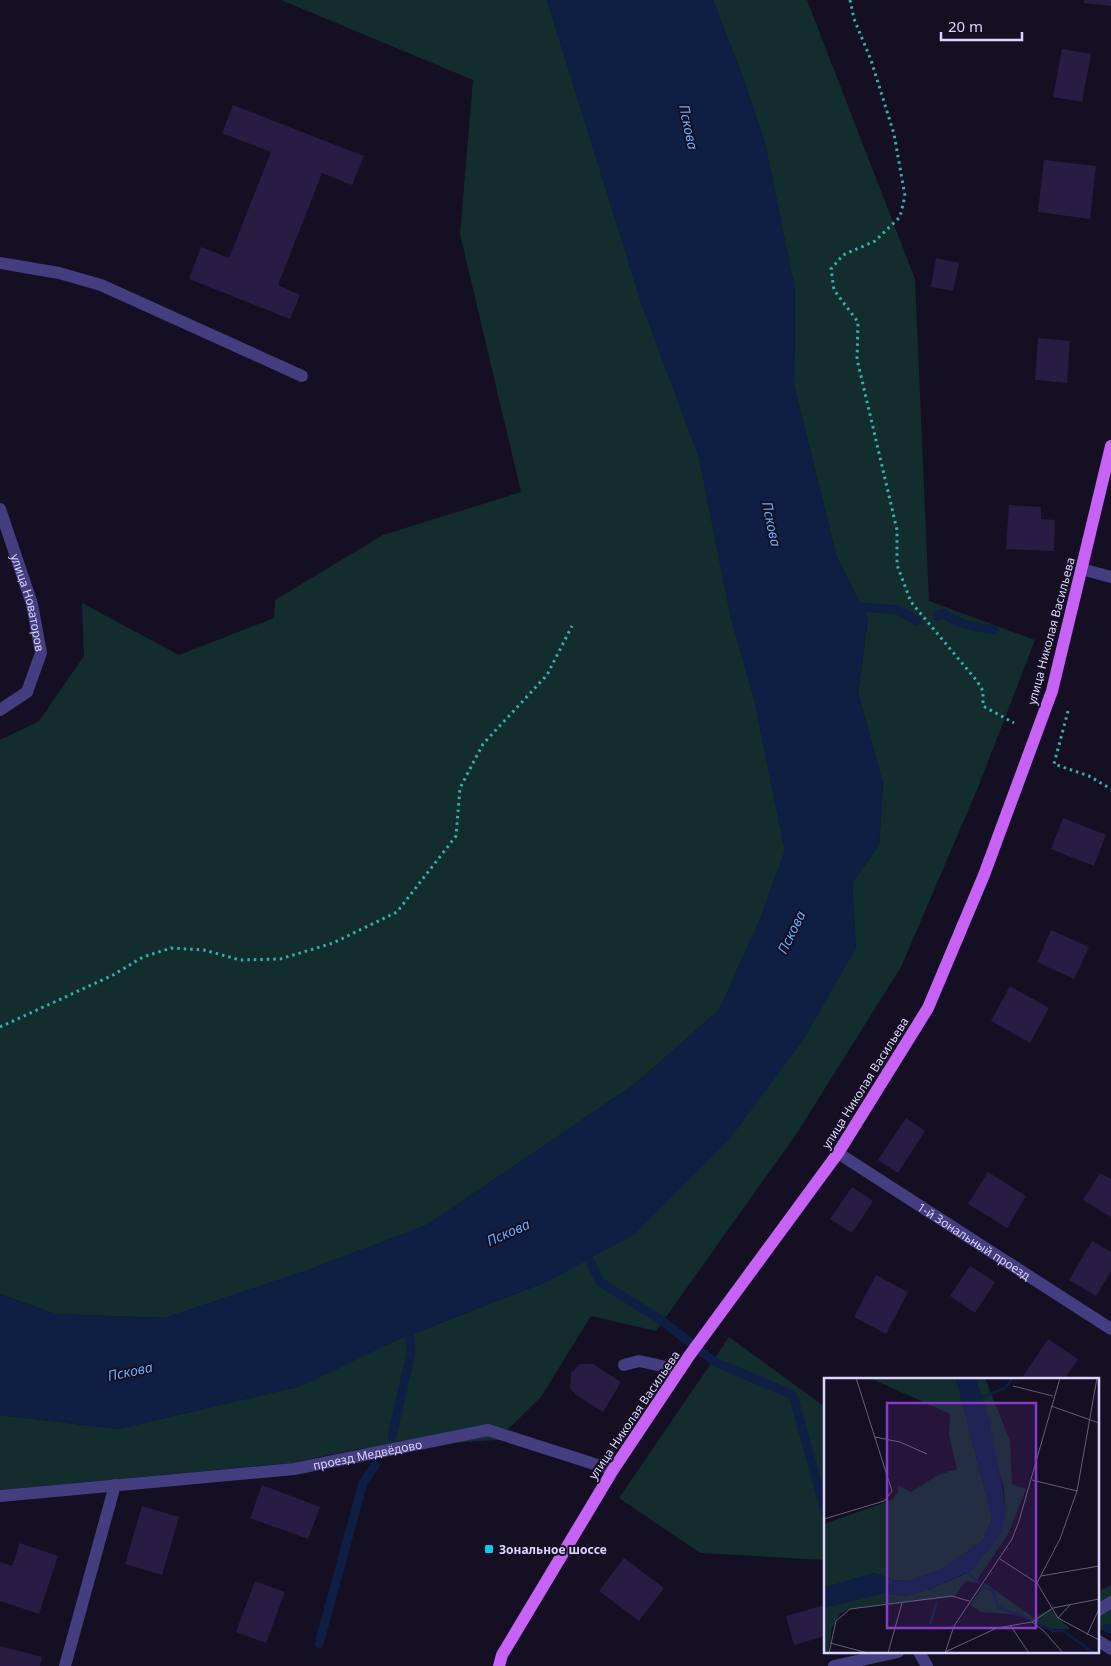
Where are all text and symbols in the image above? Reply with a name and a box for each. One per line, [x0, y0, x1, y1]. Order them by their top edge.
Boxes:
scale bar [941, 10, 1022, 42]
text: 20 m [948, 16, 983, 36]
water label: Пскова [675, 103, 703, 151]
water label: Пскова [758, 500, 786, 548]
street label: улица Новаторов [7, 552, 49, 653]
street label: улица Николая Васильева [1023, 555, 1079, 707]
water label: Пскова [772, 907, 810, 957]
street label: улица Николая Васильева [818, 1014, 912, 1152]
street label: 1-й Зональный проезд [914, 1198, 1035, 1284]
water label: Пскова [483, 1214, 533, 1250]
street label: улица Николая Васильева [584, 1347, 684, 1483]
water label: Пскова [106, 1357, 154, 1385]
inset map [824, 1378, 1098, 1654]
street label: проезд Медвёдово [311, 1435, 423, 1474]
place label: Зональное шоссе [499, 1541, 607, 1558]
marker: Зональное шоссе [483, 1543, 495, 1555]

